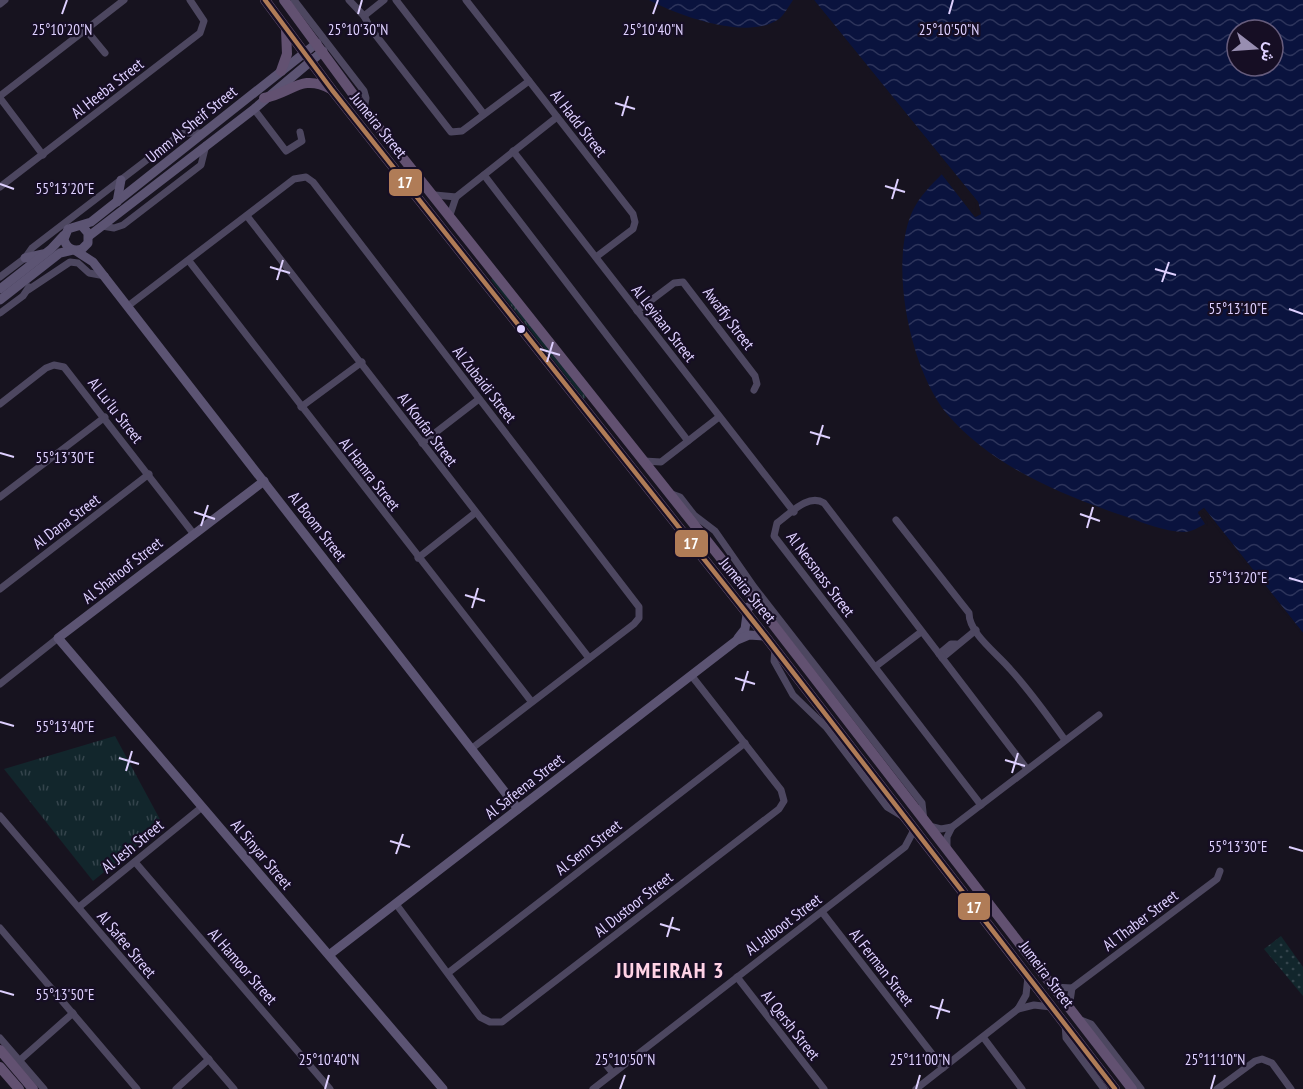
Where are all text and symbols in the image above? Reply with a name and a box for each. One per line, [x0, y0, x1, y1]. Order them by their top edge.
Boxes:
north arrow [1225, 18, 1285, 78]
text: 25°10'20"N [32, 20, 92, 39]
text: 25°10'30"N [328, 20, 388, 39]
text: 25°10'40"N [623, 20, 683, 39]
text: 25°10'50"N [919, 20, 979, 39]
text: ش [1257, 40, 1282, 65]
street label: Al Heeba Street [67, 53, 148, 122]
street label: Umm Al Sheif Street [141, 81, 241, 167]
street label: Al Hadd Street [546, 85, 612, 161]
street label: Jumeira Street [346, 87, 412, 162]
line badge: 17 [388, 168, 423, 197]
text: 17 [397, 172, 413, 192]
text: 55°13'20"E [35, 179, 95, 198]
street label: Al Leyiaan Street [628, 280, 701, 366]
street label: Awaffy Street [699, 283, 759, 354]
text: 55°13'10"E [1208, 299, 1268, 318]
unlabelled marker [515, 323, 527, 335]
street label: Al Zubaidi Street [449, 342, 522, 427]
street label: Al Lu'lu Street [84, 373, 148, 447]
street label: Al Koufar Street [394, 388, 463, 470]
street label: Al Hamra Street [335, 433, 405, 515]
text: 55°13'30"E [35, 448, 95, 467]
street label: Al Boom Street [285, 487, 352, 565]
street label: Al Dana Street [28, 489, 104, 553]
street label: Al Nessnass Street [782, 527, 860, 621]
line badge: 17 [674, 529, 709, 558]
street label: Al Shahoof Street [78, 532, 167, 608]
text: 17 [683, 533, 699, 553]
street label: Jumeira Street [715, 552, 781, 627]
text: 55°13'20"E [1208, 568, 1268, 587]
text: 55°13'40"E [35, 717, 95, 736]
street label: Al Safeena Street [480, 749, 568, 823]
street label: Al Jesh Street [97, 815, 168, 877]
street label: Al Sinyar Street [227, 815, 297, 894]
street label: Al Senn Street [551, 815, 626, 879]
text: 55°13'30"E [1208, 837, 1268, 856]
street label: Al Dustoor Street [590, 867, 677, 941]
street label: Al Thaber Street [1098, 885, 1182, 955]
street label: Al Jalboot Street [741, 888, 826, 959]
line badge: 17 [957, 892, 991, 921]
text: 17 [966, 897, 982, 917]
street label: Al Safee Street [93, 906, 161, 982]
street label: Al Hamoor Street [204, 924, 282, 1009]
street label: Al Ferman Street [846, 924, 919, 1010]
street label: Jumeira Street [1015, 936, 1079, 1012]
district label: JUMEIRAH 3 [614, 956, 725, 984]
text: 55°13'50"E [35, 985, 95, 1004]
street label: Al Qersh Street [757, 986, 825, 1064]
text: 25°10'40"N [299, 1050, 359, 1069]
text: 25°10'50"N [595, 1050, 655, 1069]
text: 25°11'00"N [890, 1050, 950, 1069]
text: 25°11'10"N [1185, 1050, 1245, 1069]

